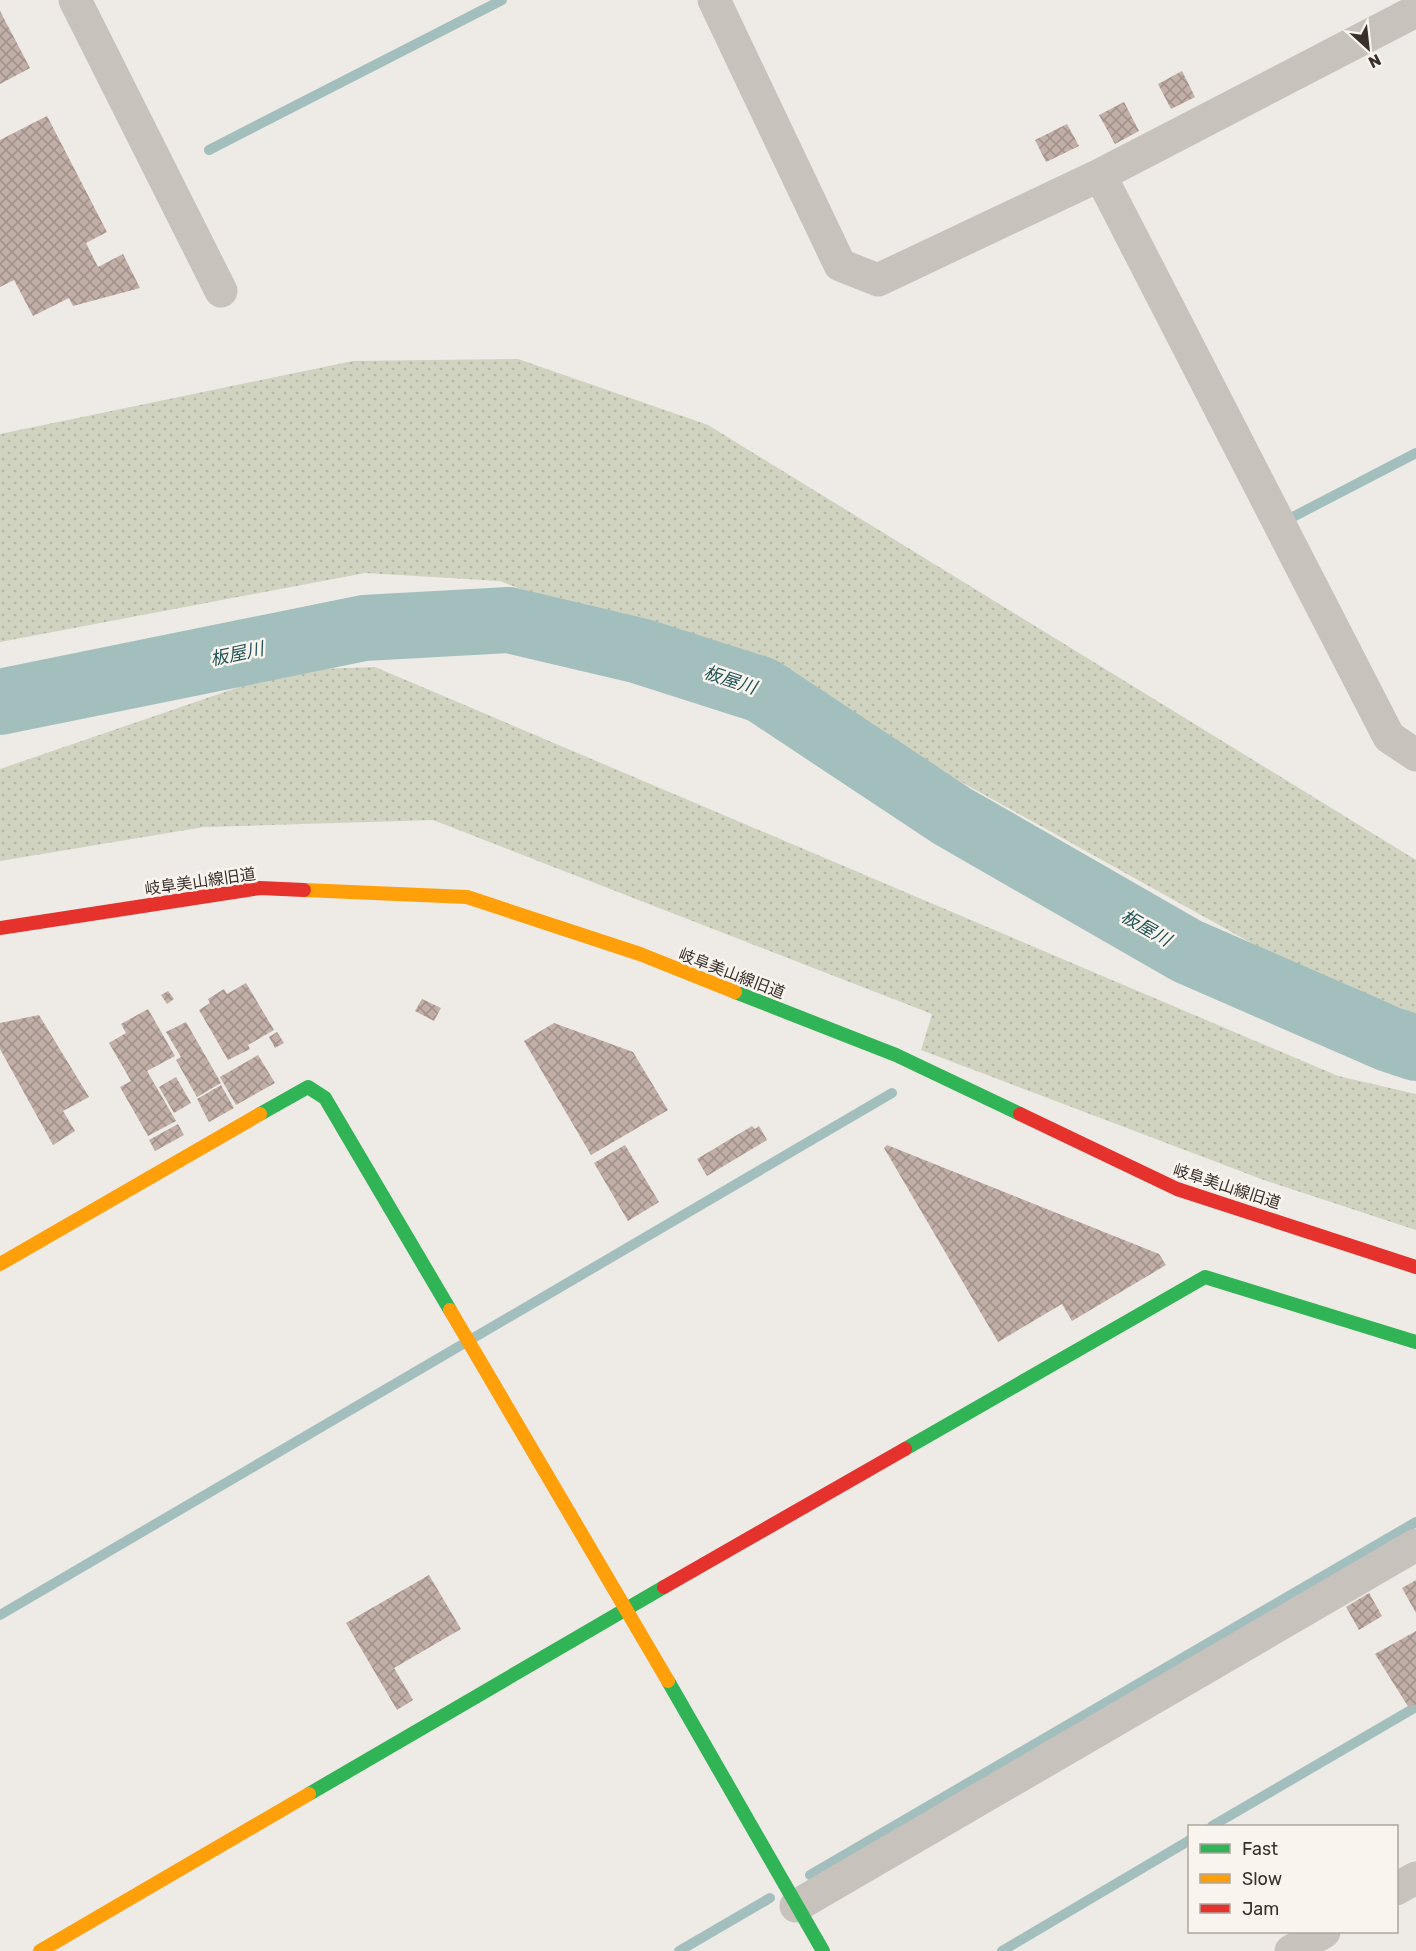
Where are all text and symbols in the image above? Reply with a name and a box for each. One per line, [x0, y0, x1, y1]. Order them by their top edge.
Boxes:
north arrow [1338, 18, 1398, 78]
text: N [1365, 50, 1384, 72]
water label: 板屋川 [208, 637, 268, 670]
water label: 板屋川 [701, 661, 761, 699]
street label: 岐阜美山線旧道 [143, 864, 257, 899]
water label: 板屋川 [1117, 905, 1177, 952]
street label: 岐阜美山線旧道 [676, 945, 788, 1002]
street label: 岐阜美山線旧道 [1171, 1160, 1283, 1213]
legend [1188, 1825, 1398, 1933]
text: Fast [1242, 1838, 1278, 1860]
text: Slow [1242, 1868, 1282, 1890]
text: Jam [1242, 1898, 1279, 1920]

